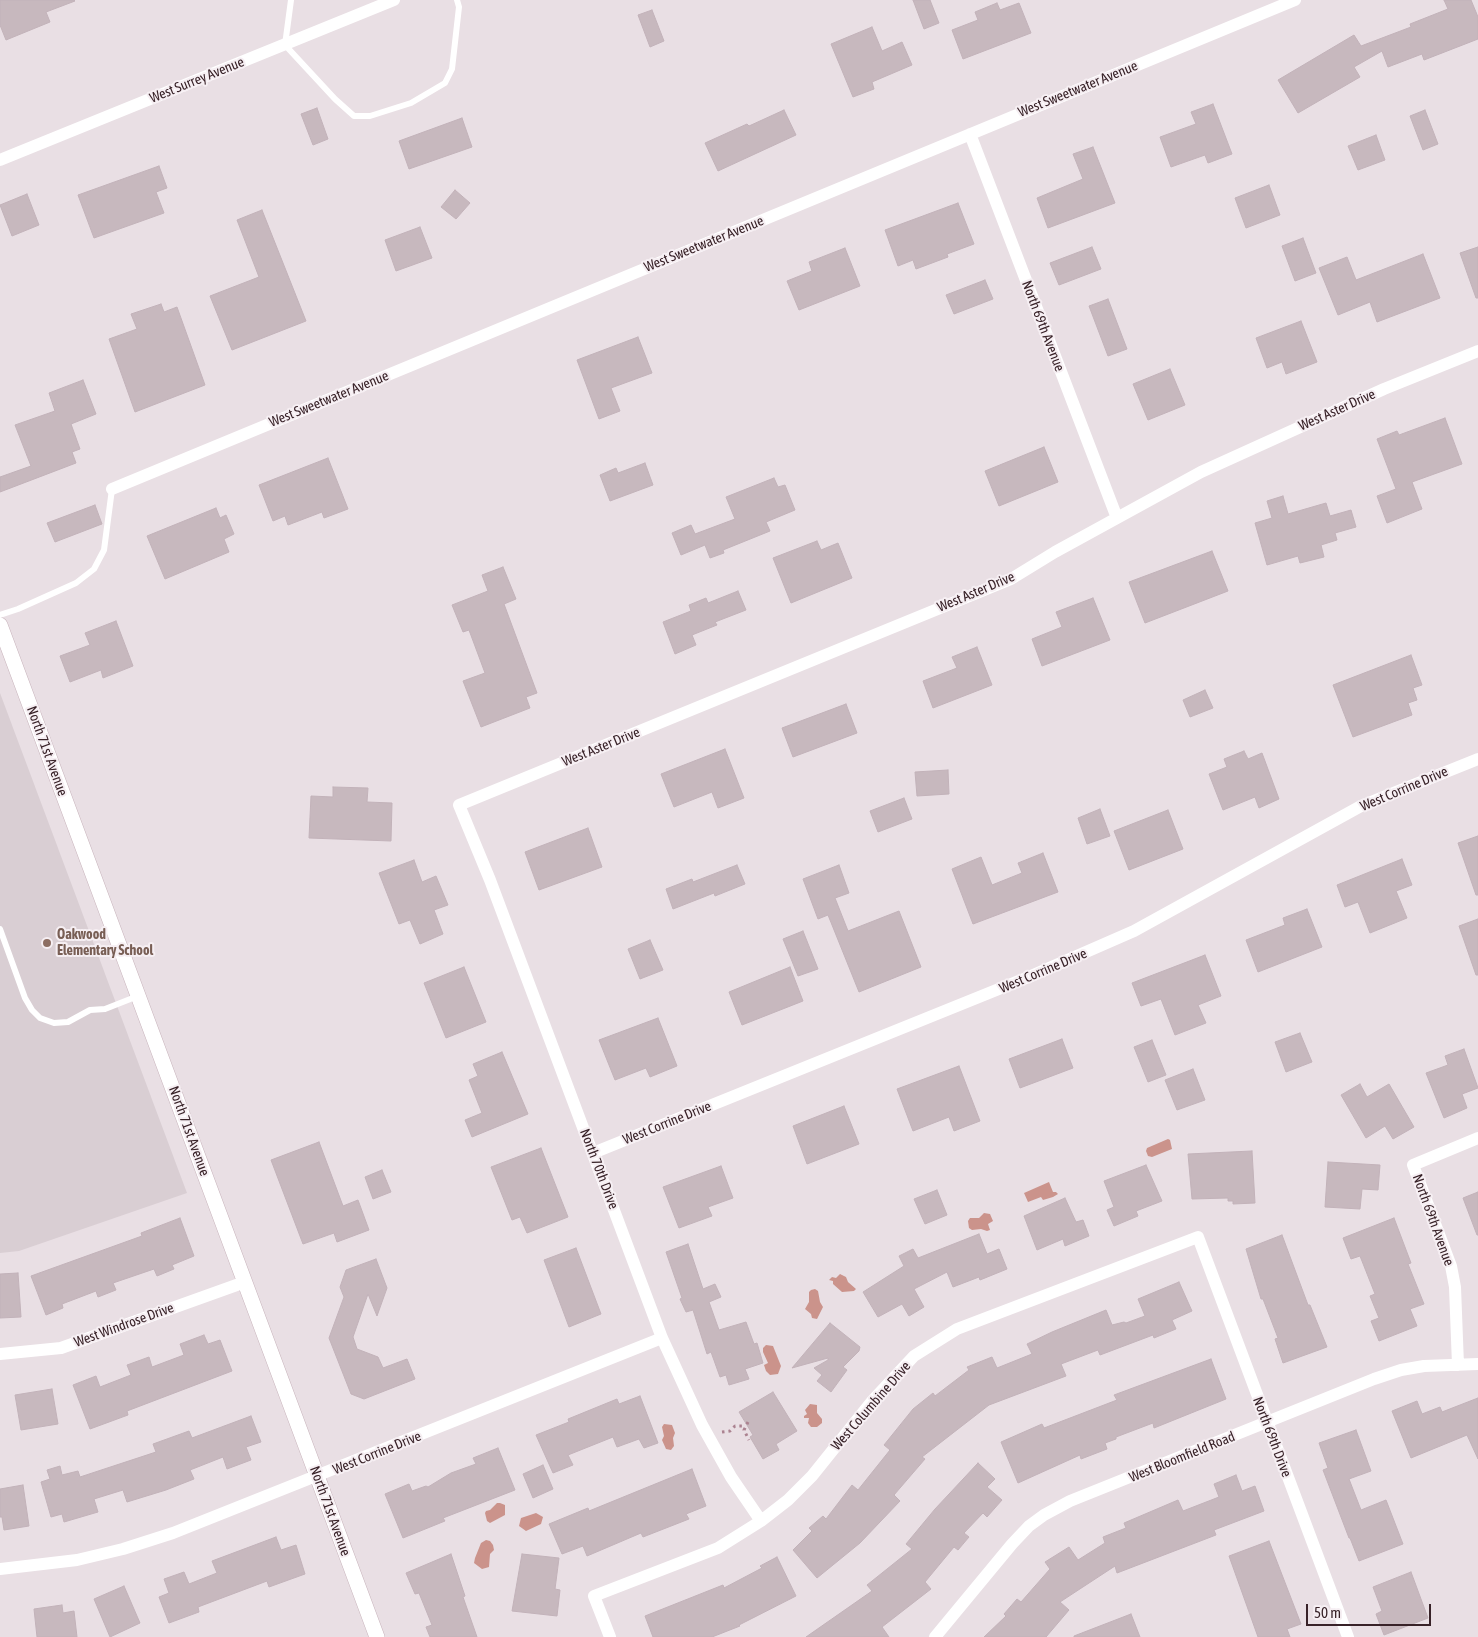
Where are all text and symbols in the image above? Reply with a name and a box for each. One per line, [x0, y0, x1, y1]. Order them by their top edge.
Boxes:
street label: West Surrey Avenue [147, 53, 247, 107]
street label: West Sweetwater Avenue [1016, 57, 1140, 121]
street label: West Sweetwater Avenue [642, 212, 766, 276]
street label: North 69th Avenue [1018, 278, 1068, 374]
street label: West Sweetwater Avenue [267, 367, 391, 431]
street label: West Aster Drive [1296, 386, 1378, 434]
street label: West Aster Drive [935, 568, 1017, 616]
street label: North 71st Avenue [23, 704, 71, 798]
street label: West Aster Drive [560, 724, 642, 770]
street label: West Corrine Drive [1358, 763, 1450, 815]
place label: Oakwood Elementary School [57, 927, 153, 960]
marker: Oakwood Elementary School [41, 937, 53, 949]
street label: West Corrine Drive [997, 945, 1089, 997]
street label: North 71st Avenue [165, 1084, 213, 1178]
street label: West Corrine Drive [620, 1098, 714, 1148]
street label: North 70th Drive [576, 1126, 622, 1212]
street label: North 69th Avenue [1409, 1172, 1457, 1268]
street label: West Windrose Drive [72, 1299, 176, 1351]
street label: West Columbine Drive [828, 1358, 914, 1454]
street label: North 69th Drive [1249, 1394, 1295, 1480]
street label: West Corrine Drive [330, 1428, 424, 1478]
street label: West Bloomfield Road [1127, 1428, 1237, 1486]
street label: North 71st Avenue [306, 1464, 354, 1558]
scale bar [1308, 1594, 1433, 1626]
text: 50 m [1314, 1604, 1341, 1621]

